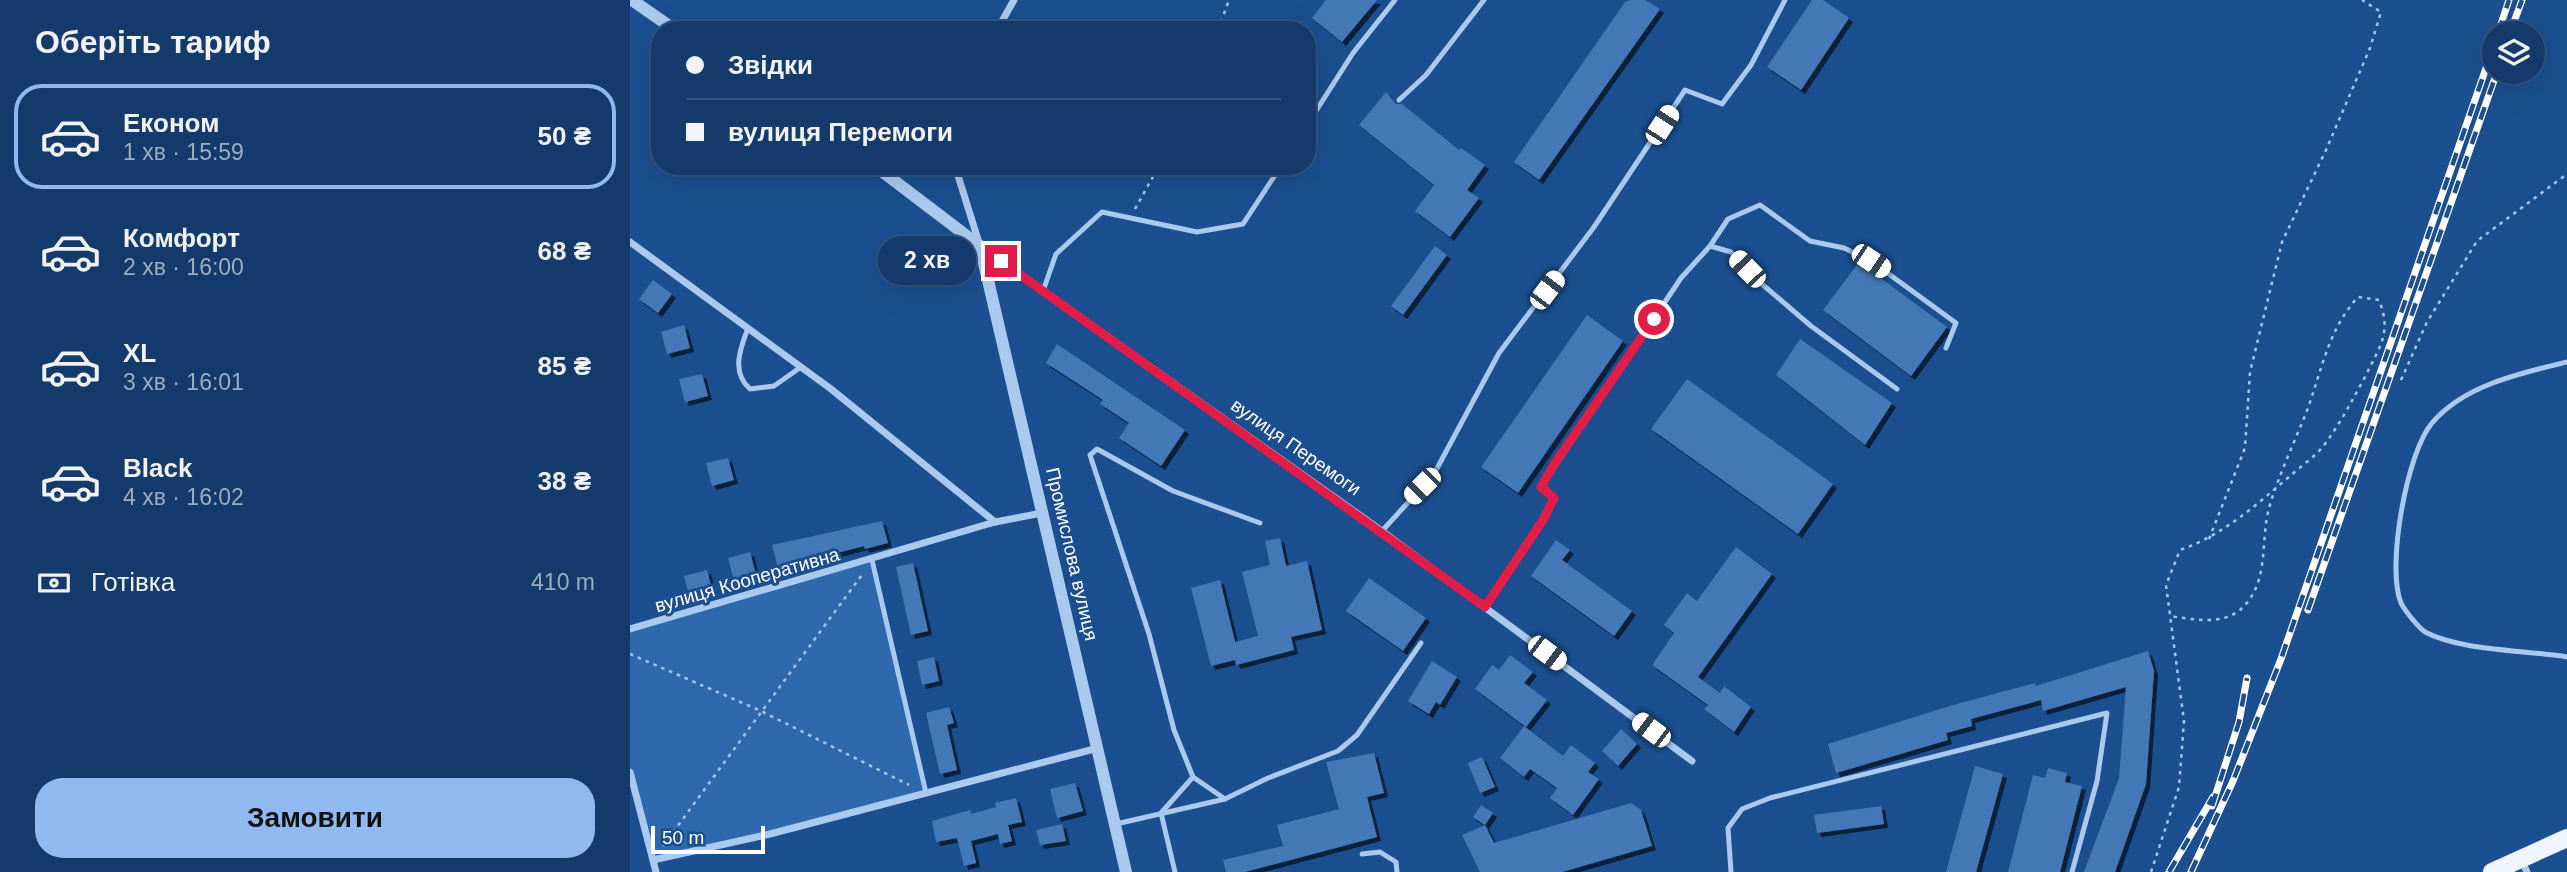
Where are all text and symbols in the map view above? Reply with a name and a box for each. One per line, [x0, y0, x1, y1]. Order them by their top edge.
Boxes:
map controls [2482, 21, 2545, 84]
button: layers [2482, 21, 2545, 84]
text: Оберіть тариф [35, 24, 271, 60]
text: Звідки [728, 50, 813, 80]
car [1642, 102, 1683, 148]
icon: car [39, 105, 102, 168]
text: Економ [123, 108, 219, 138]
text: вулиця Перемоги [728, 117, 953, 147]
text: 50 ₴ [538, 121, 591, 151]
text: 1 хв · 15:59 [123, 139, 244, 165]
icon: car [39, 220, 102, 283]
text: Комфорт [123, 223, 240, 253]
text: 68 ₴ [538, 236, 591, 266]
callout: 2 хв [878, 236, 976, 286]
car [1848, 241, 1895, 281]
route end [985, 245, 1017, 277]
text: 2 хв [904, 247, 950, 273]
car [1725, 247, 1770, 291]
text: 2 хв · 16:00 [123, 254, 244, 280]
car [1526, 267, 1569, 313]
route start [1638, 303, 1670, 335]
icon: car [39, 335, 102, 398]
text: XL [123, 338, 156, 368]
text: 85 ₴ [538, 351, 591, 381]
text: 3 хв · 16:01 [123, 369, 244, 395]
street label: вулиця Перемоги [1227, 394, 1365, 500]
icon: car [39, 450, 102, 513]
text: Black [123, 453, 192, 483]
car [1400, 464, 1445, 508]
street label: Промислова вулиця [1042, 465, 1102, 643]
text: 38 ₴ [538, 466, 591, 496]
text: 4 хв · 16:02 [123, 484, 244, 510]
street label: вулиця Кооперативна [652, 543, 842, 616]
icon: cash [35, 564, 73, 602]
text: Готівка [91, 567, 175, 597]
text: 410 m [531, 569, 595, 595]
car [1524, 632, 1571, 674]
car [1628, 709, 1675, 751]
button: Замовити [35, 778, 595, 858]
scale bar [651, 823, 765, 855]
text: 50 m [662, 827, 704, 848]

